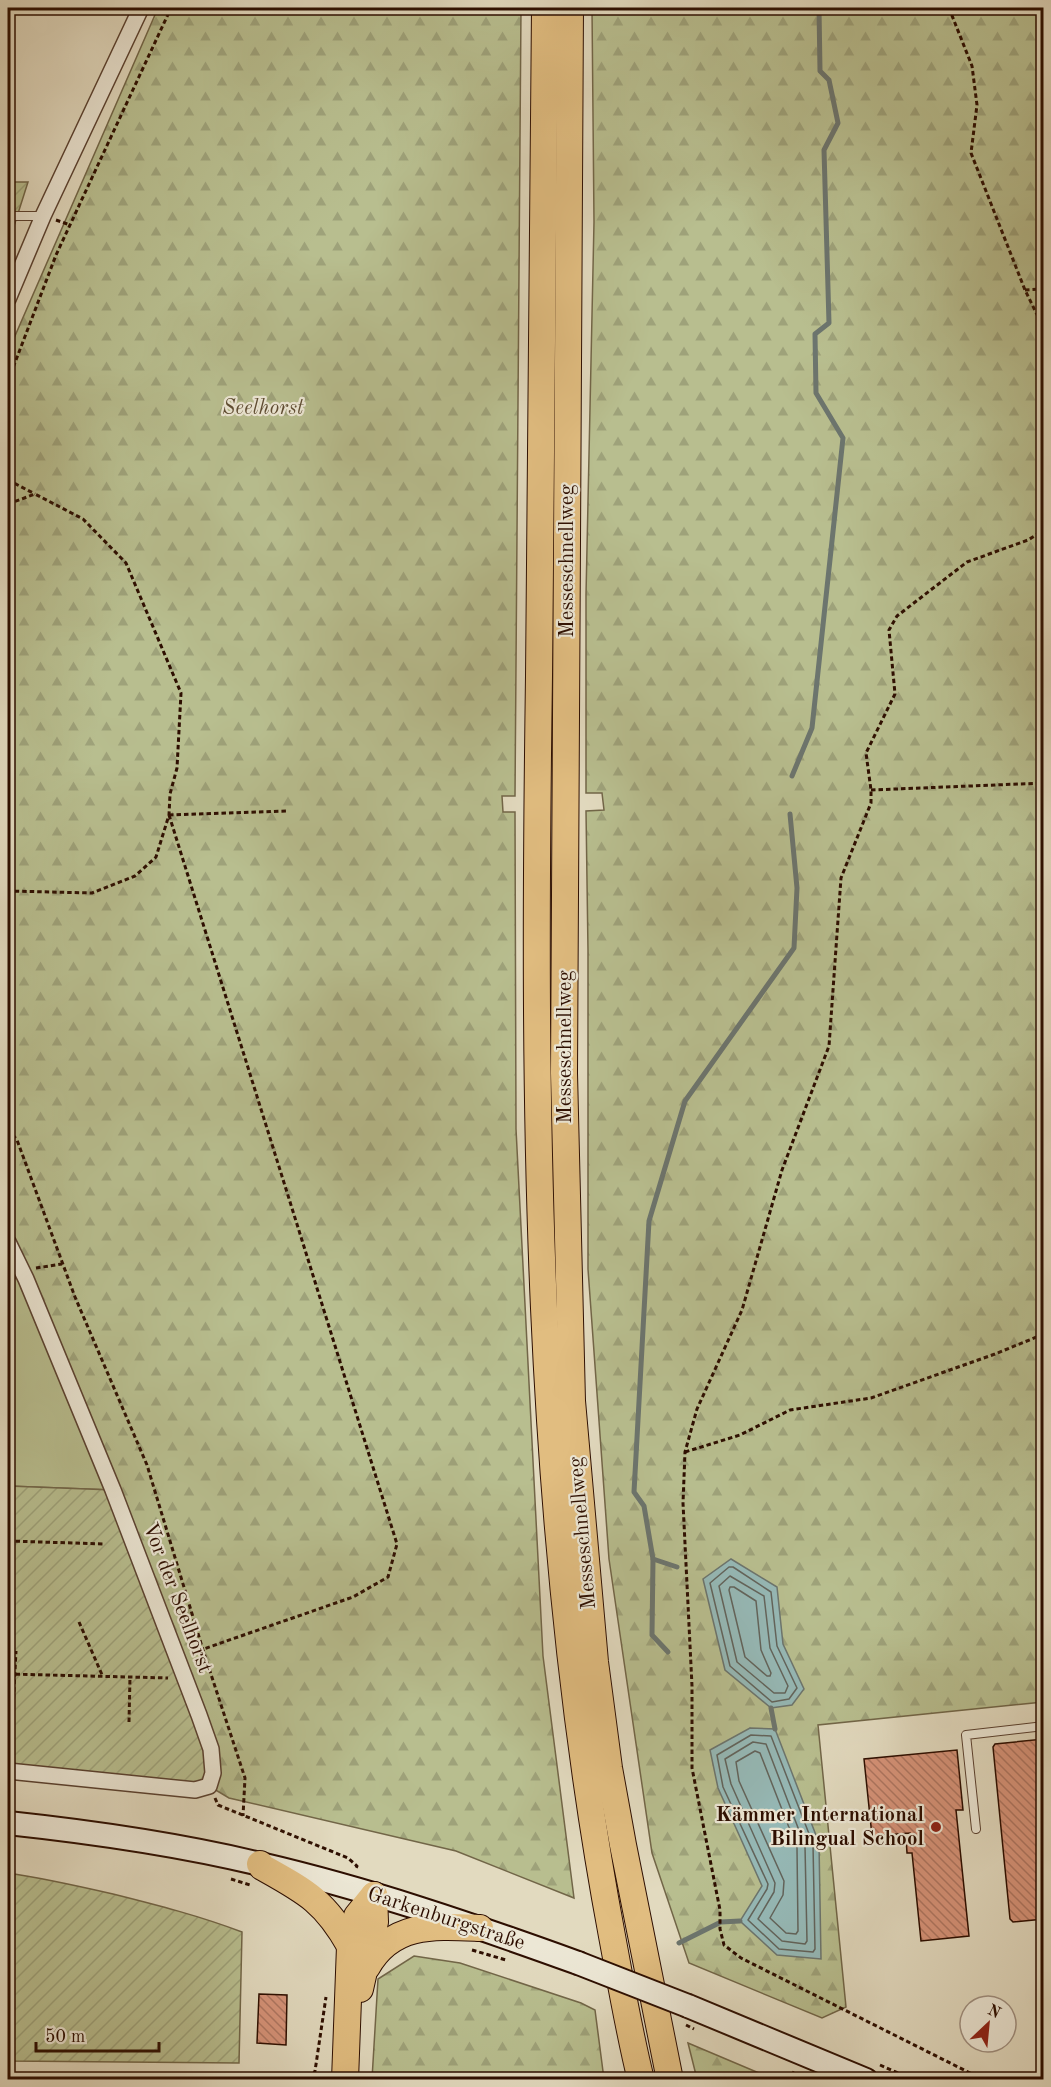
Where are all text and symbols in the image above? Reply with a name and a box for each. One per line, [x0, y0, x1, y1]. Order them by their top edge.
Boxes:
park label: Seelhorst [222, 398, 304, 419]
street label: Messeschnellweg [557, 484, 578, 638]
street label: Messeschnellweg [555, 970, 576, 1124]
street label: Messeschnellweg [566, 1455, 600, 1610]
street label: Vor der Seelhorst [139, 1520, 215, 1676]
place label: Kämmer International Bilingual School [715, 1805, 924, 1850]
marker: Kämmer International Bilingual School [929, 1820, 943, 1834]
street label: Garkenburgstraße [365, 1884, 527, 1954]
north arrow [958, 1994, 1018, 2054]
text: N [985, 2002, 1003, 2023]
scale bar [36, 2015, 159, 2053]
text: 50 m [45, 2028, 85, 2046]

